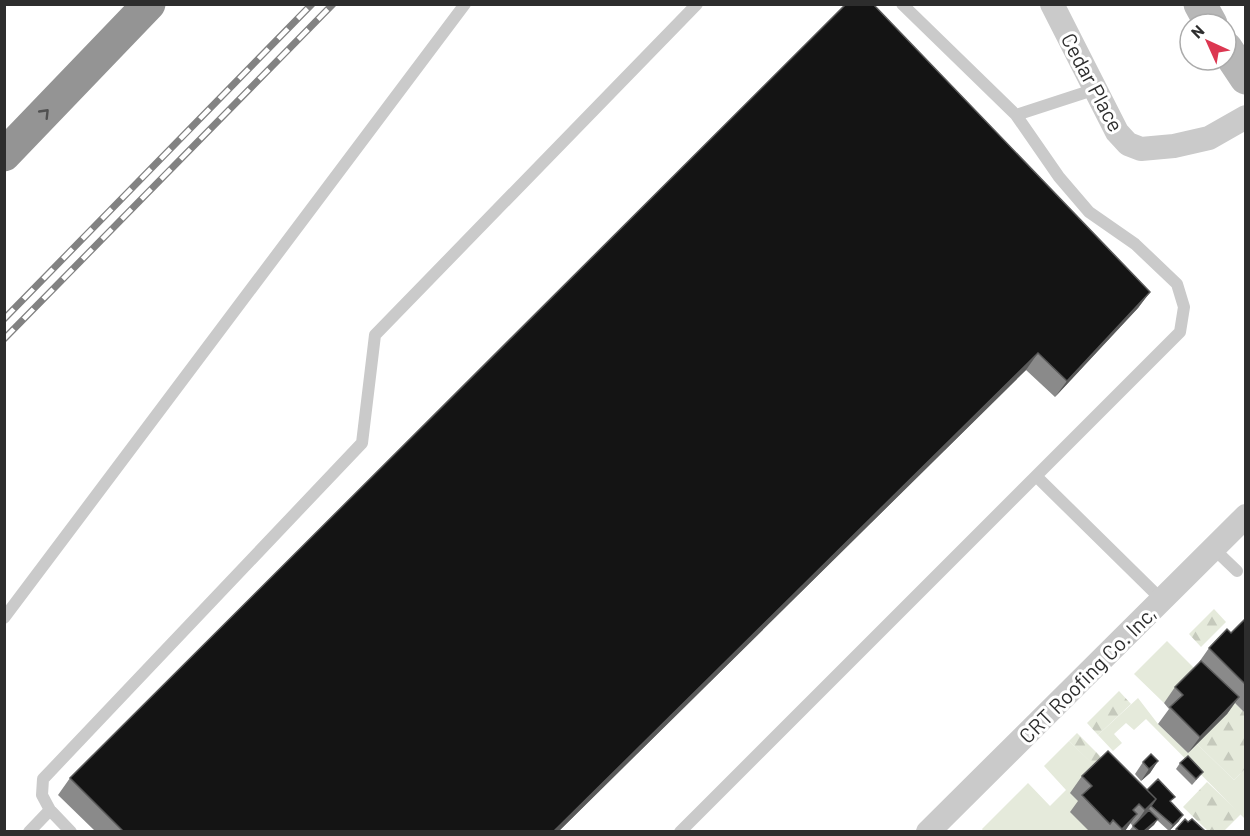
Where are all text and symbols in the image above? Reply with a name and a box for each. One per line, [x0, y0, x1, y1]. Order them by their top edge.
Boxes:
north arrow [1178, 12, 1238, 72]
text: N [1187, 21, 1208, 42]
street label: Cedar Place [1057, 28, 1129, 136]
one-way arrow [38, 109, 49, 119]
street label: CRT Roofing Co. Inc, [1013, 600, 1161, 748]

